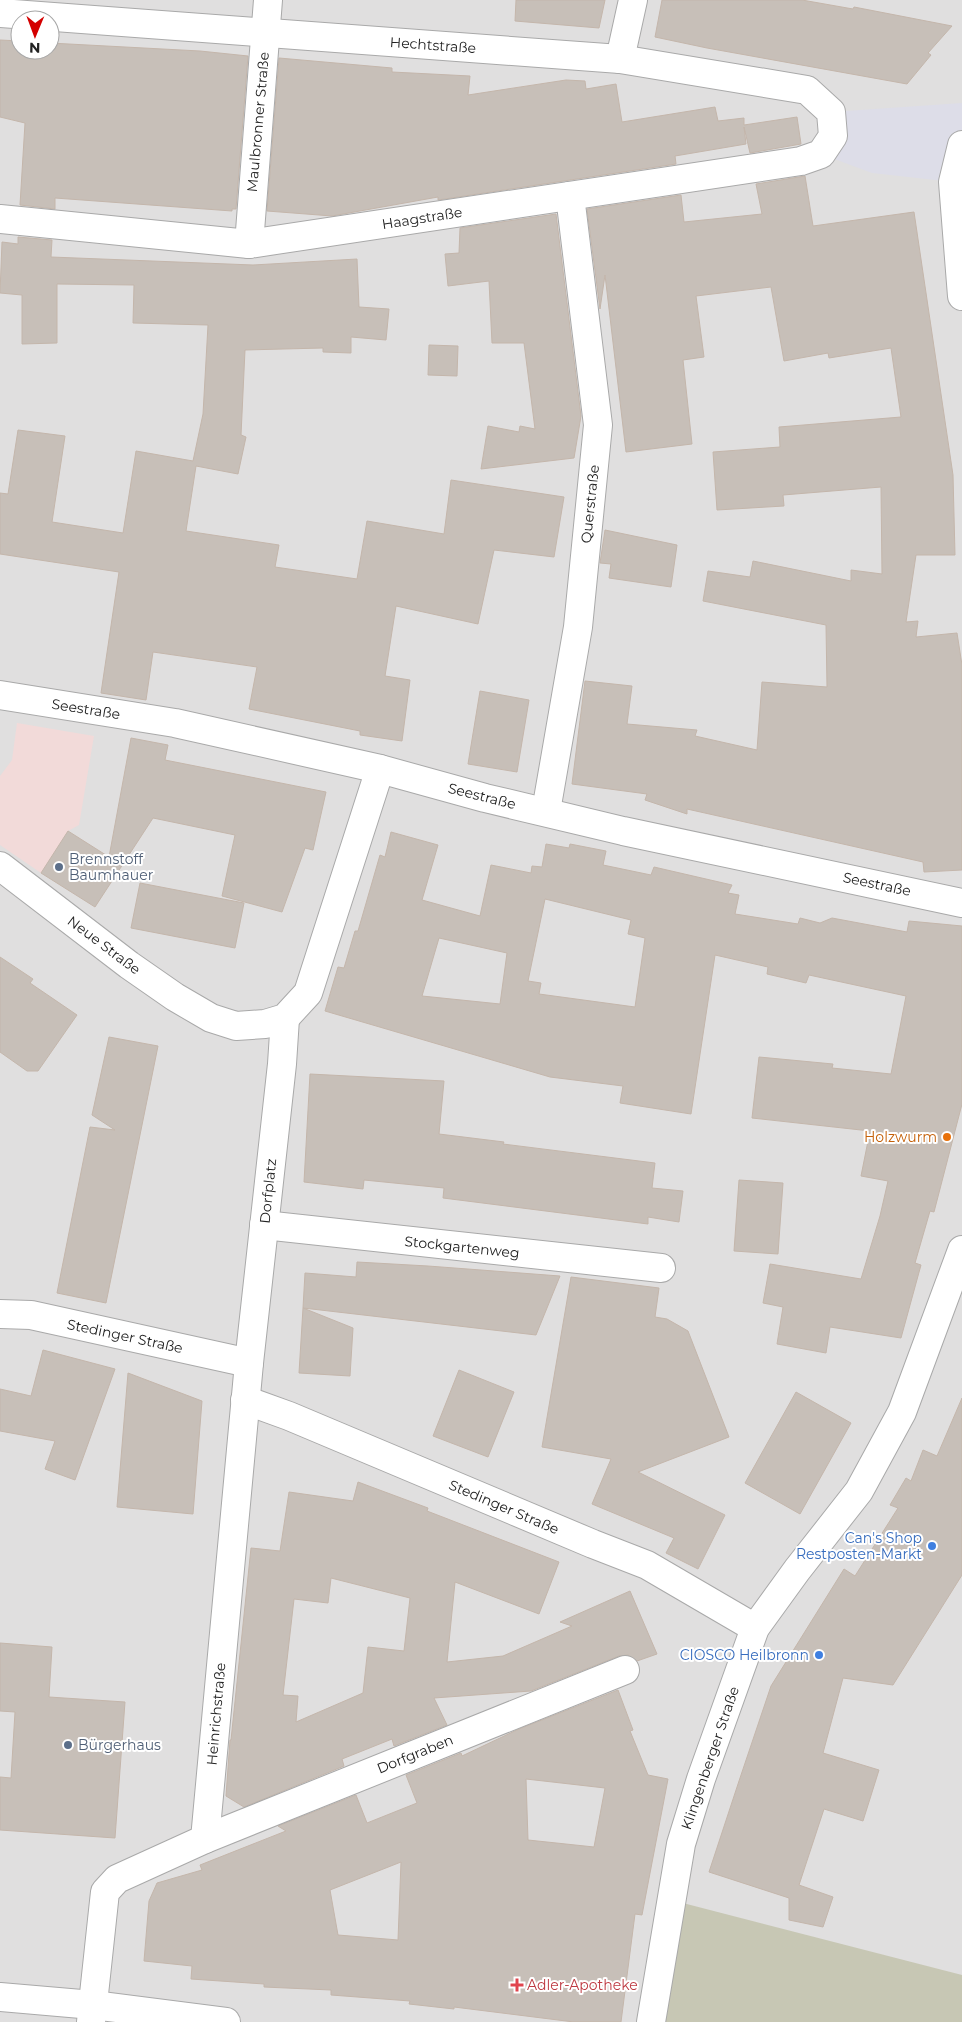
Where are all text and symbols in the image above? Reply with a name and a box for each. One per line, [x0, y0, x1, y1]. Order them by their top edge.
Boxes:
north arrow [10, 10, 60, 60]
street label: Hechtstraße [389, 33, 477, 57]
text: N [29, 39, 41, 57]
street label: Maulbronner Straße [243, 51, 273, 193]
street label: Haagstraße [381, 203, 463, 233]
street label: Querstraße [577, 464, 603, 544]
street label: Seestraße [50, 695, 122, 723]
street label: Seestraße [446, 779, 518, 813]
place label: Brennstoff Baumhauer [69, 850, 154, 884]
marker: Brennstoff Baumhauer [53, 861, 65, 873]
street label: Seestraße [841, 868, 913, 900]
street label: Neue Straße [64, 912, 144, 978]
place label: Holzwurm [864, 1128, 937, 1146]
marker: Holzwurm [941, 1131, 953, 1143]
street label: Dorfplatz [256, 1158, 280, 1224]
street label: Stockgartenweg [404, 1232, 520, 1262]
street label: Stedinger Straße [65, 1315, 185, 1357]
street label: Stedinger Straße [446, 1476, 562, 1538]
place label: Can's Shop Restposten-Markt [796, 1529, 922, 1563]
marker: Can's Shop Restposten-Markt [926, 1540, 938, 1552]
place label: CIOSCO Heilbronn [680, 1646, 809, 1664]
marker: CIOSCO Heilbronn [813, 1649, 825, 1661]
street label: Heinrichstraße [203, 1662, 229, 1766]
street label: Klingenberger Straße [677, 1684, 743, 1832]
street label: Dorfgraben [374, 1731, 456, 1777]
place label: Bürgerhaus [78, 1736, 161, 1754]
marker: Bürgerhaus [62, 1739, 74, 1751]
place label: Adler-Apotheke [527, 1976, 638, 1994]
marker: Adler-Apotheke [511, 1979, 523, 1991]

